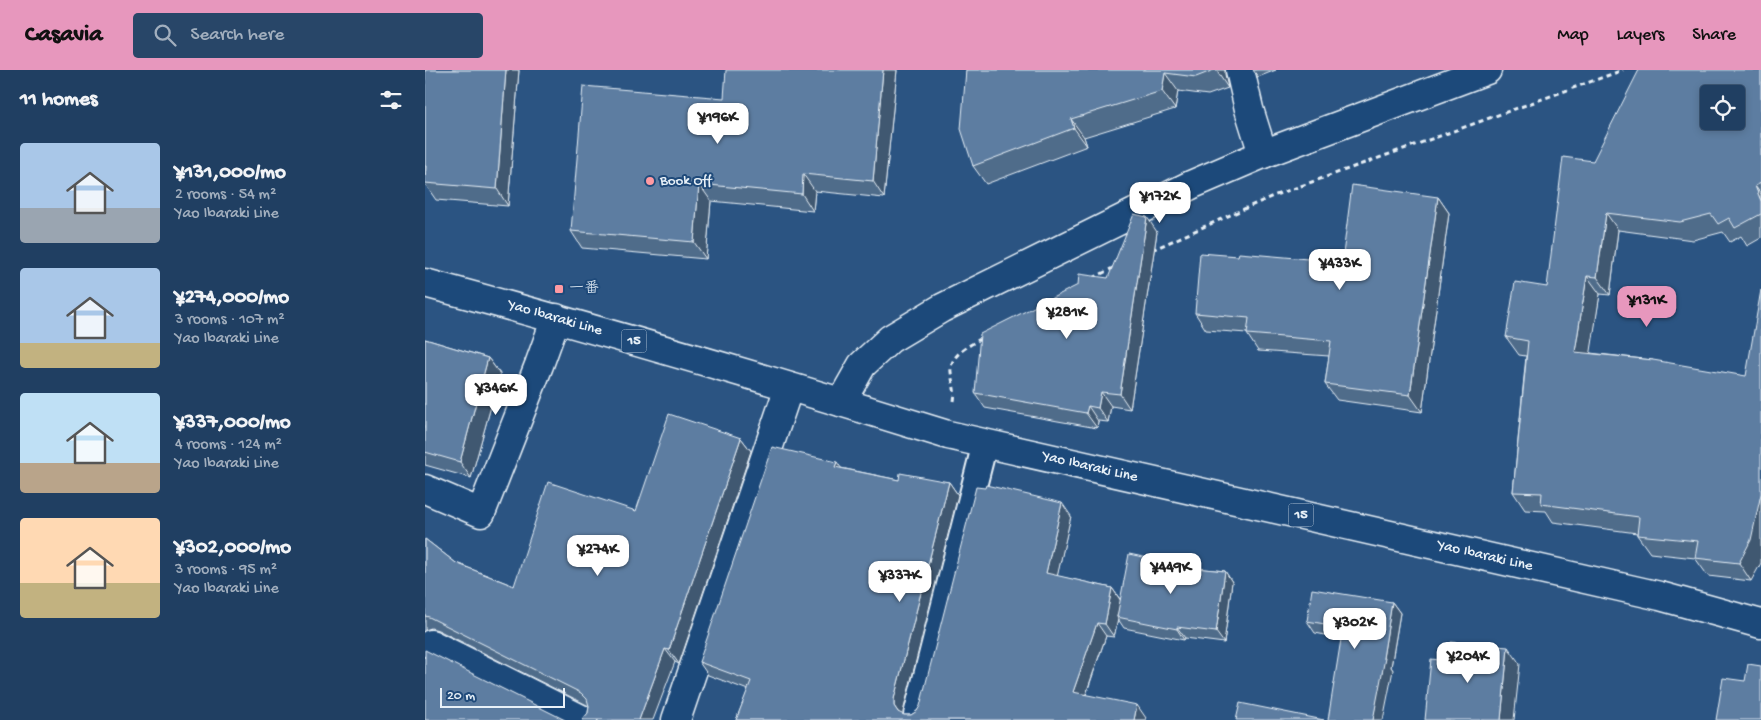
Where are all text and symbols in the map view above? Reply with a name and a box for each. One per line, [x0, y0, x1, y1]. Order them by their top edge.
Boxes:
search box [133, 13, 483, 58]
text: Casavia [25, 21, 103, 50]
icon: search [151, 21, 179, 49]
text: Search here [191, 24, 284, 47]
text: Map [1557, 25, 1589, 46]
text: Layers [1617, 25, 1664, 46]
text: Share [1692, 25, 1736, 46]
map controls [1700, 85, 1745, 130]
button: locate [1700, 85, 1745, 130]
icon: filters [377, 86, 405, 114]
text: 11 homes [20, 88, 98, 113]
pin: ¥196K [683, 102, 753, 145]
text: ¥196K [699, 109, 737, 128]
text: ¥131,000/mo [175, 161, 286, 186]
icon: home [60, 163, 120, 223]
place label: Book Off [659, 172, 713, 190]
marker: Book Off [644, 175, 656, 187]
pin: ¥172K [1125, 182, 1195, 224]
text: 2 rooms · 54 m² [175, 186, 276, 205]
text: ¥172K [1141, 188, 1179, 207]
text: Yao Ibaraki Line [175, 205, 279, 224]
pin: ¥433K [1305, 248, 1375, 291]
text: ¥433K [1320, 255, 1360, 274]
place label: 一番 [569, 280, 599, 298]
marker: 一番 [553, 283, 565, 295]
text: ¥274,000/mo [175, 286, 289, 311]
pin: ¥131K [1612, 286, 1682, 328]
icon: home [60, 288, 120, 348]
text: ¥131K [1628, 292, 1666, 311]
street label: Yao Ibaraki Line [504, 295, 604, 340]
pin: ¥281K [1032, 298, 1102, 340]
text: ¥281K [1047, 304, 1087, 323]
text: 3 rooms · 107 m² [175, 311, 285, 330]
text: Yao Ibaraki Line [175, 330, 279, 349]
road number: 15 [621, 330, 647, 352]
pin: ¥346K [461, 374, 531, 416]
text: ¥346K [476, 380, 516, 399]
text: ¥337,000/mo [175, 411, 291, 436]
icon: home [60, 413, 120, 473]
text: 4 rooms · 124 m² [175, 436, 282, 455]
street label: Yao Ibaraki Line [1039, 447, 1140, 487]
text: Yao Ibaraki Line [175, 455, 279, 474]
road number: 15 [1289, 504, 1313, 526]
pin: ¥274K [563, 534, 633, 577]
text: ¥302,000/mo [175, 536, 291, 561]
street label: Yao Ibaraki Line [1434, 536, 1535, 576]
icon: home [60, 538, 120, 598]
text: ¥274K [578, 541, 618, 560]
pin: ¥449K [1136, 552, 1206, 595]
text: ¥449K [1151, 559, 1191, 578]
pin: ¥337K [865, 560, 935, 603]
text: 3 rooms · 95 m² [175, 561, 277, 580]
text: ¥337K [879, 567, 921, 586]
text: Yao Ibaraki Line [175, 580, 279, 599]
pin: ¥302K [1320, 608, 1390, 650]
text: ¥302K [1334, 614, 1376, 633]
pin: ¥204K [1433, 642, 1503, 684]
text: ¥204K [1448, 648, 1488, 667]
scale bar [440, 685, 565, 708]
text: 20 m [447, 688, 475, 705]

